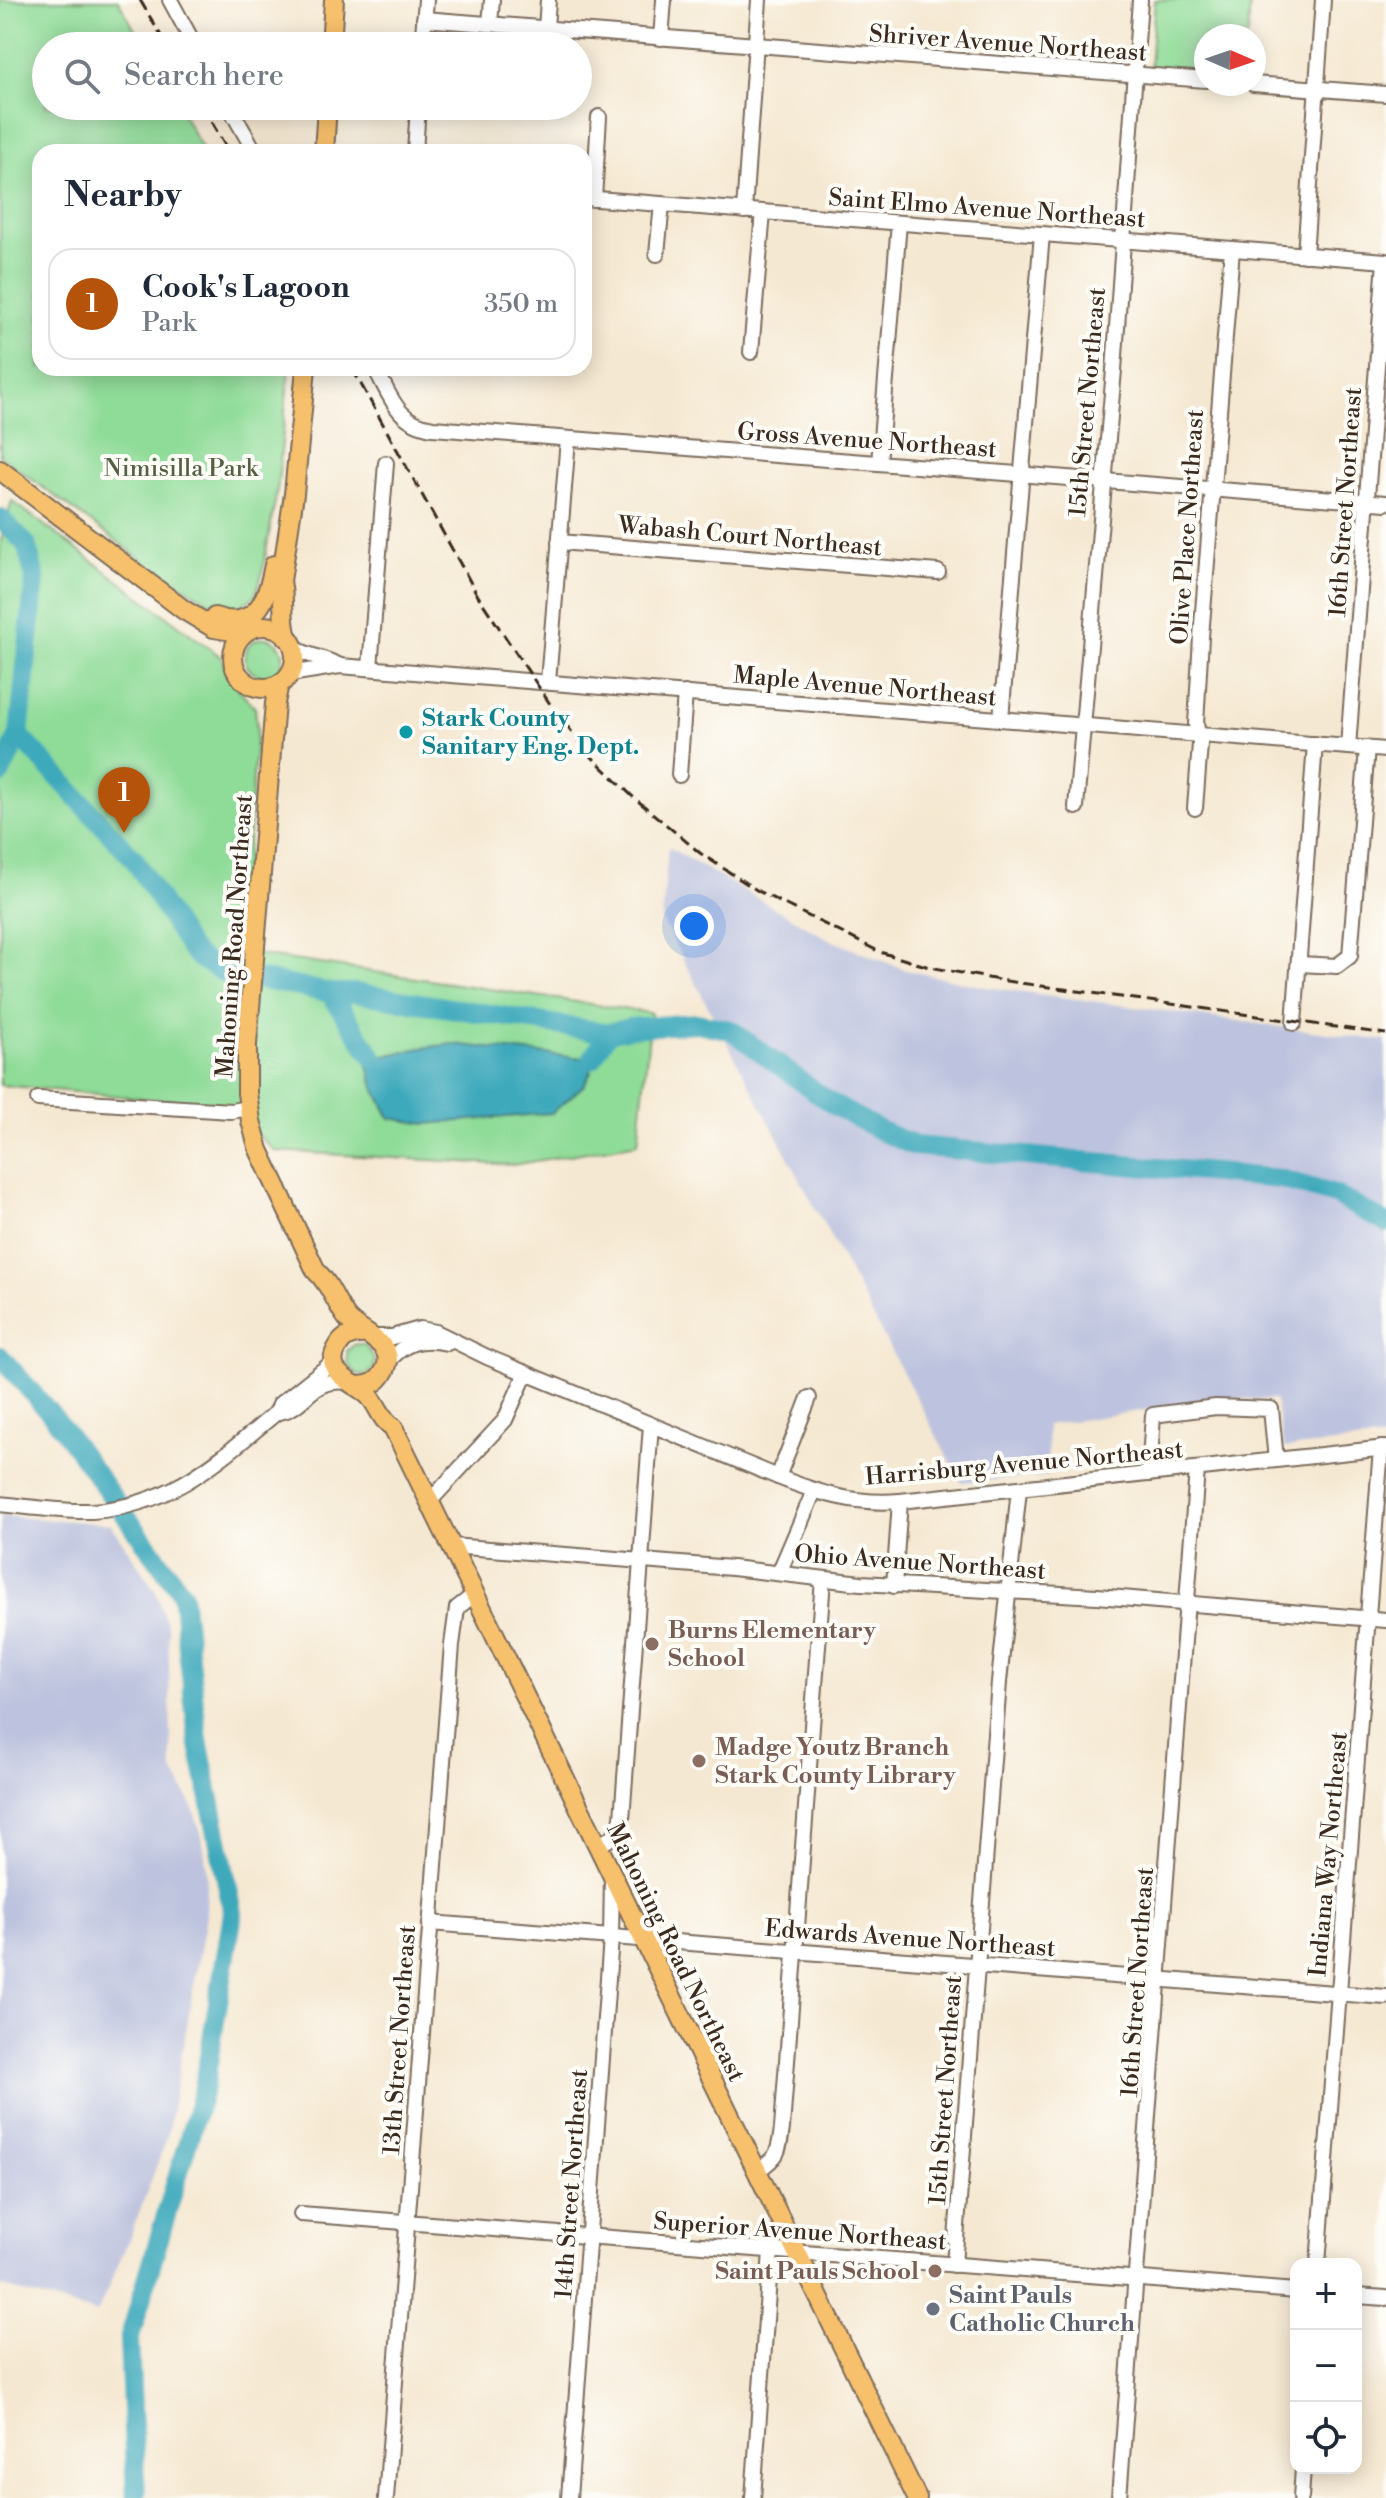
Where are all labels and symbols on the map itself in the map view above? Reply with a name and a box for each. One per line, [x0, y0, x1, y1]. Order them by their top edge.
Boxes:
street label: Shriver Avenue Northeast [868, 19, 1148, 69]
north arrow [1194, 24, 1266, 96]
street label: Saint Elmo Avenue Northeast [828, 183, 1147, 235]
street label: 15th Street Northeast [1063, 286, 1113, 518]
street label: 16th Street Northeast [1323, 385, 1369, 618]
street label: Olive Place Northeast [1165, 408, 1211, 646]
street label: Gross Avenue Northeast [736, 417, 998, 465]
park label: Nimisilla Park [104, 454, 260, 484]
street label: Wabash Court Northeast [616, 510, 884, 564]
street label: Maple Avenue Northeast [732, 661, 998, 713]
place label: Stark County Sanitary Eng. Dept. [422, 704, 639, 762]
marker: Stark County Sanitary Eng. Dept. [397, 723, 415, 741]
pin: 1 [98, 767, 150, 833]
street label: Mahoning Road Northeast [210, 793, 260, 1079]
your location [674, 906, 714, 946]
street label: Harrisburg Avenue Northeast [864, 1435, 1185, 1493]
street label: Ohio Avenue Northeast [793, 1539, 1047, 1587]
place label: Burns Elementary School [668, 1616, 877, 1674]
marker: Burns Elementary School [643, 1635, 661, 1653]
street label: Indiana Way Northeast [1303, 1730, 1355, 1978]
place label: Madge Youtz Branch Stark County Library [715, 1733, 956, 1791]
marker: Madge Youtz Branch Stark County Library [690, 1752, 708, 1770]
street label: Mahoning Road Northeast [599, 1818, 751, 2087]
street label: 16th Street Northeast [1115, 1865, 1161, 2098]
street label: Edwards Avenue Northeast [764, 1914, 1057, 1964]
street label: 13th Street Northeast [377, 1924, 423, 2156]
street label: 15th Street Northeast [923, 1974, 969, 2206]
street label: 14th Street Northeast [549, 2068, 595, 2300]
street label: Superior Avenue Northeast [652, 2207, 948, 2257]
place label: Saint Pauls School [715, 2257, 919, 2287]
marker: Saint Pauls School [926, 2262, 944, 2280]
place label: Saint Pauls Catholic Church [949, 2281, 1135, 2339]
marker: Saint Pauls Catholic Church [924, 2300, 942, 2318]

